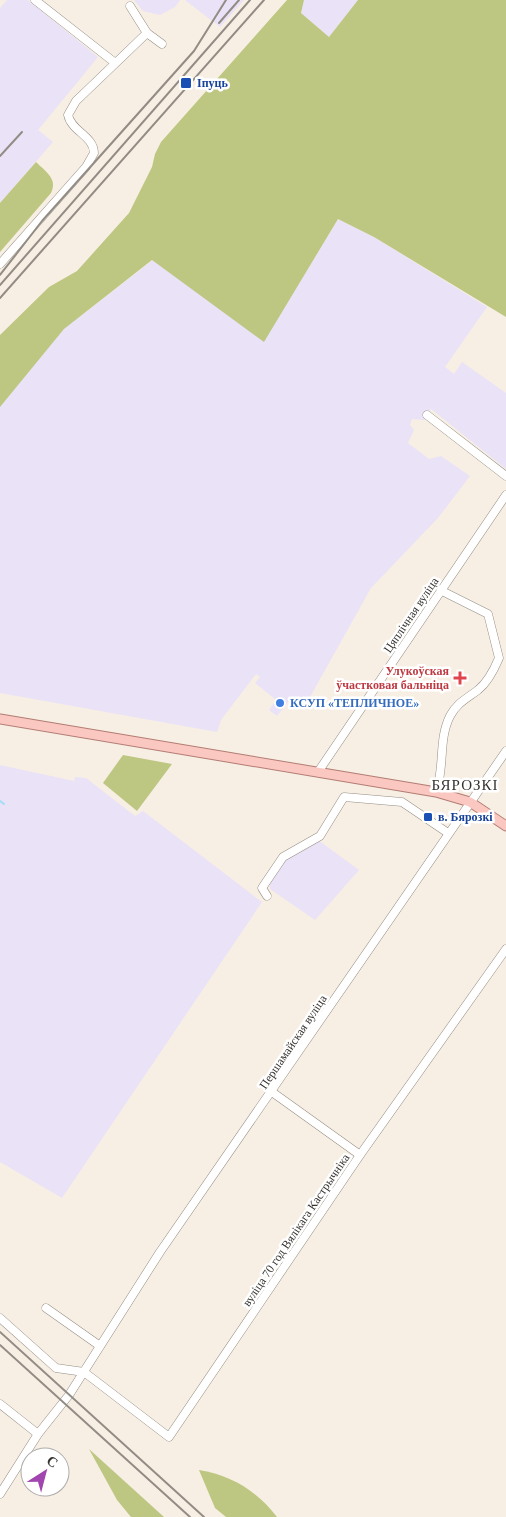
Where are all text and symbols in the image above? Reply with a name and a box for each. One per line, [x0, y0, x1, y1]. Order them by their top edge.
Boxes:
marker: Іпуць [179, 76, 193, 90]
place label: Іпуць [197, 76, 228, 90]
street label: Цяплічная вуліца [381, 574, 442, 655]
place label: Улукоўская ўчастковая бальніца [336, 664, 450, 692]
marker: Улукоўская ўчастковая бальніца [453, 671, 467, 685]
place label: КСУП «ТЕПЛИЧНОЕ» [290, 696, 419, 710]
marker: КСУП «ТЕПЛИЧНОЕ» [274, 697, 286, 709]
district label: БЯРОЗКІ [432, 777, 499, 793]
place label: в. Бярозкі [438, 810, 493, 824]
marker: в. Бярозкі [422, 811, 434, 823]
street label: Першамайская вуліца [256, 992, 330, 1092]
street label: вуліца 70 год Вялікага Кастрычніка [240, 1151, 353, 1309]
north arrow [20, 1447, 70, 1497]
text: С [44, 1453, 61, 1471]

